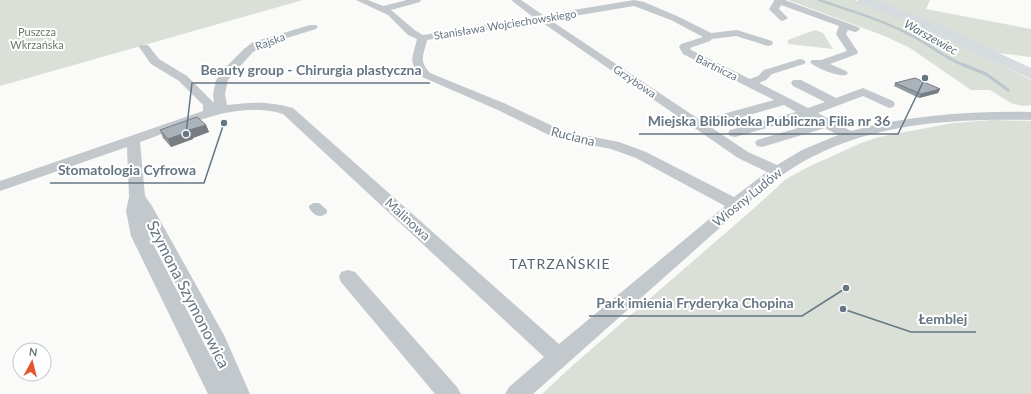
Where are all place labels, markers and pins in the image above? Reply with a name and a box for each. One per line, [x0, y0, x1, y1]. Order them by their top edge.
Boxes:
callout: Beauty group - Chirurgia plastyczna [192, 57, 430, 83]
callout: Miejska Biblioteka Publiczna Filia nr 36 [639, 108, 898, 134]
callout: Stomatologia Cyfrowa [50, 157, 204, 183]
callout: Park imienia Fryderyka Chopina [589, 290, 802, 316]
callout: Łemblej [911, 306, 976, 332]

